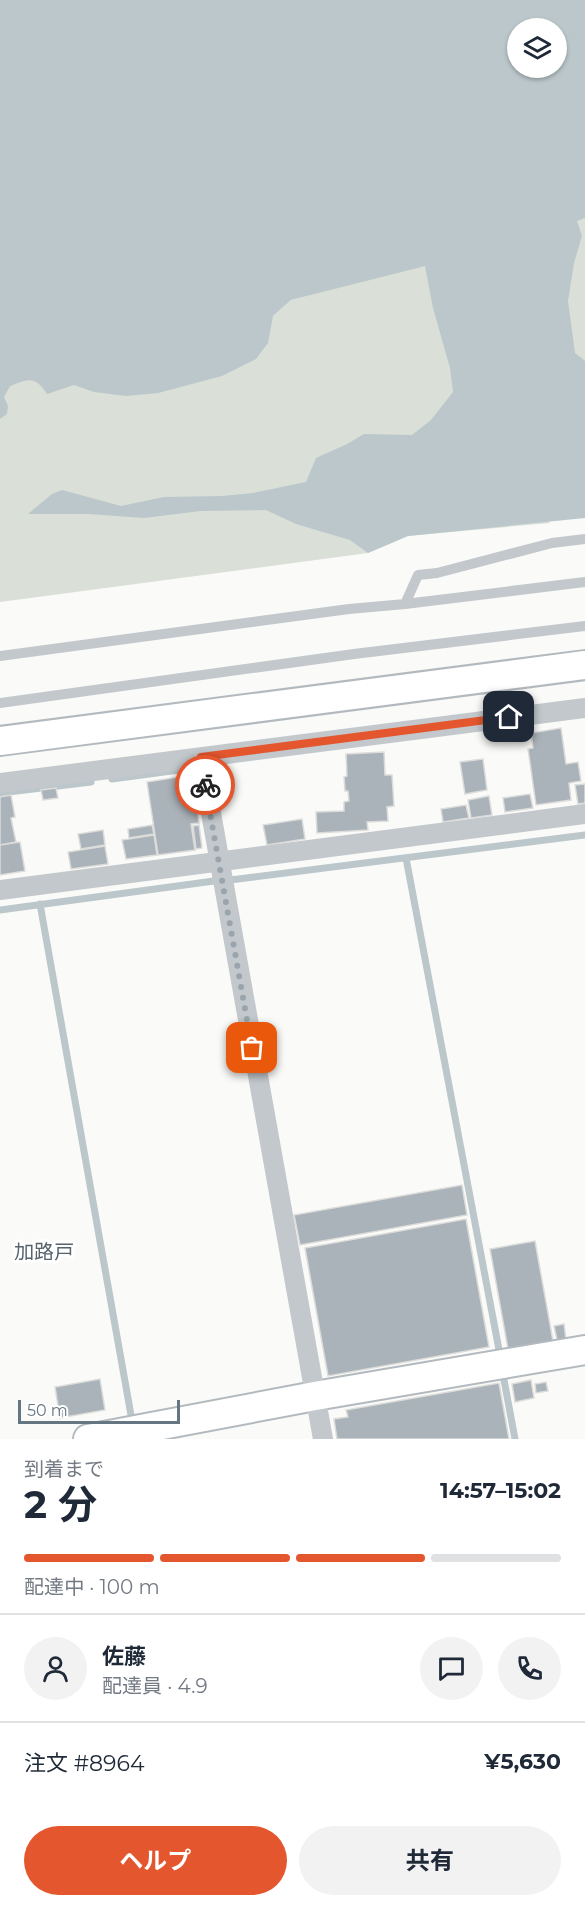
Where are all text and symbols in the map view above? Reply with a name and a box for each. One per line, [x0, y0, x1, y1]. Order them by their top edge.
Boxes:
map controls [507, 18, 567, 78]
button: layers [507, 18, 567, 78]
pin [483, 691, 534, 742]
icon: home [492, 700, 525, 733]
courier [175, 755, 235, 815]
icon: bike [189, 769, 222, 802]
pin [226, 1022, 277, 1073]
icon: bag [235, 1031, 268, 1064]
district label: 加路戸 [14, 1240, 74, 1264]
scale bar [18, 1397, 180, 1424]
text: 50 m [27, 1401, 68, 1420]
text: 到着まで [24, 1457, 104, 1481]
text: 14:57–15:02 [440, 1477, 561, 1504]
text: 2 分 [24, 1480, 97, 1528]
text: 配達中 · 100 m [24, 1575, 160, 1599]
button: person [24, 1637, 87, 1700]
button: chat [420, 1637, 483, 1700]
button: phone [498, 1637, 561, 1700]
text: 佐藤 [102, 1643, 146, 1670]
text: 配達員 · 4.9 [102, 1674, 208, 1698]
text: ¥5,630 [484, 1748, 561, 1775]
text: 注文 #8964 [24, 1750, 144, 1777]
button: ヘルプ [24, 1826, 287, 1895]
button: 共有 [299, 1826, 561, 1895]

